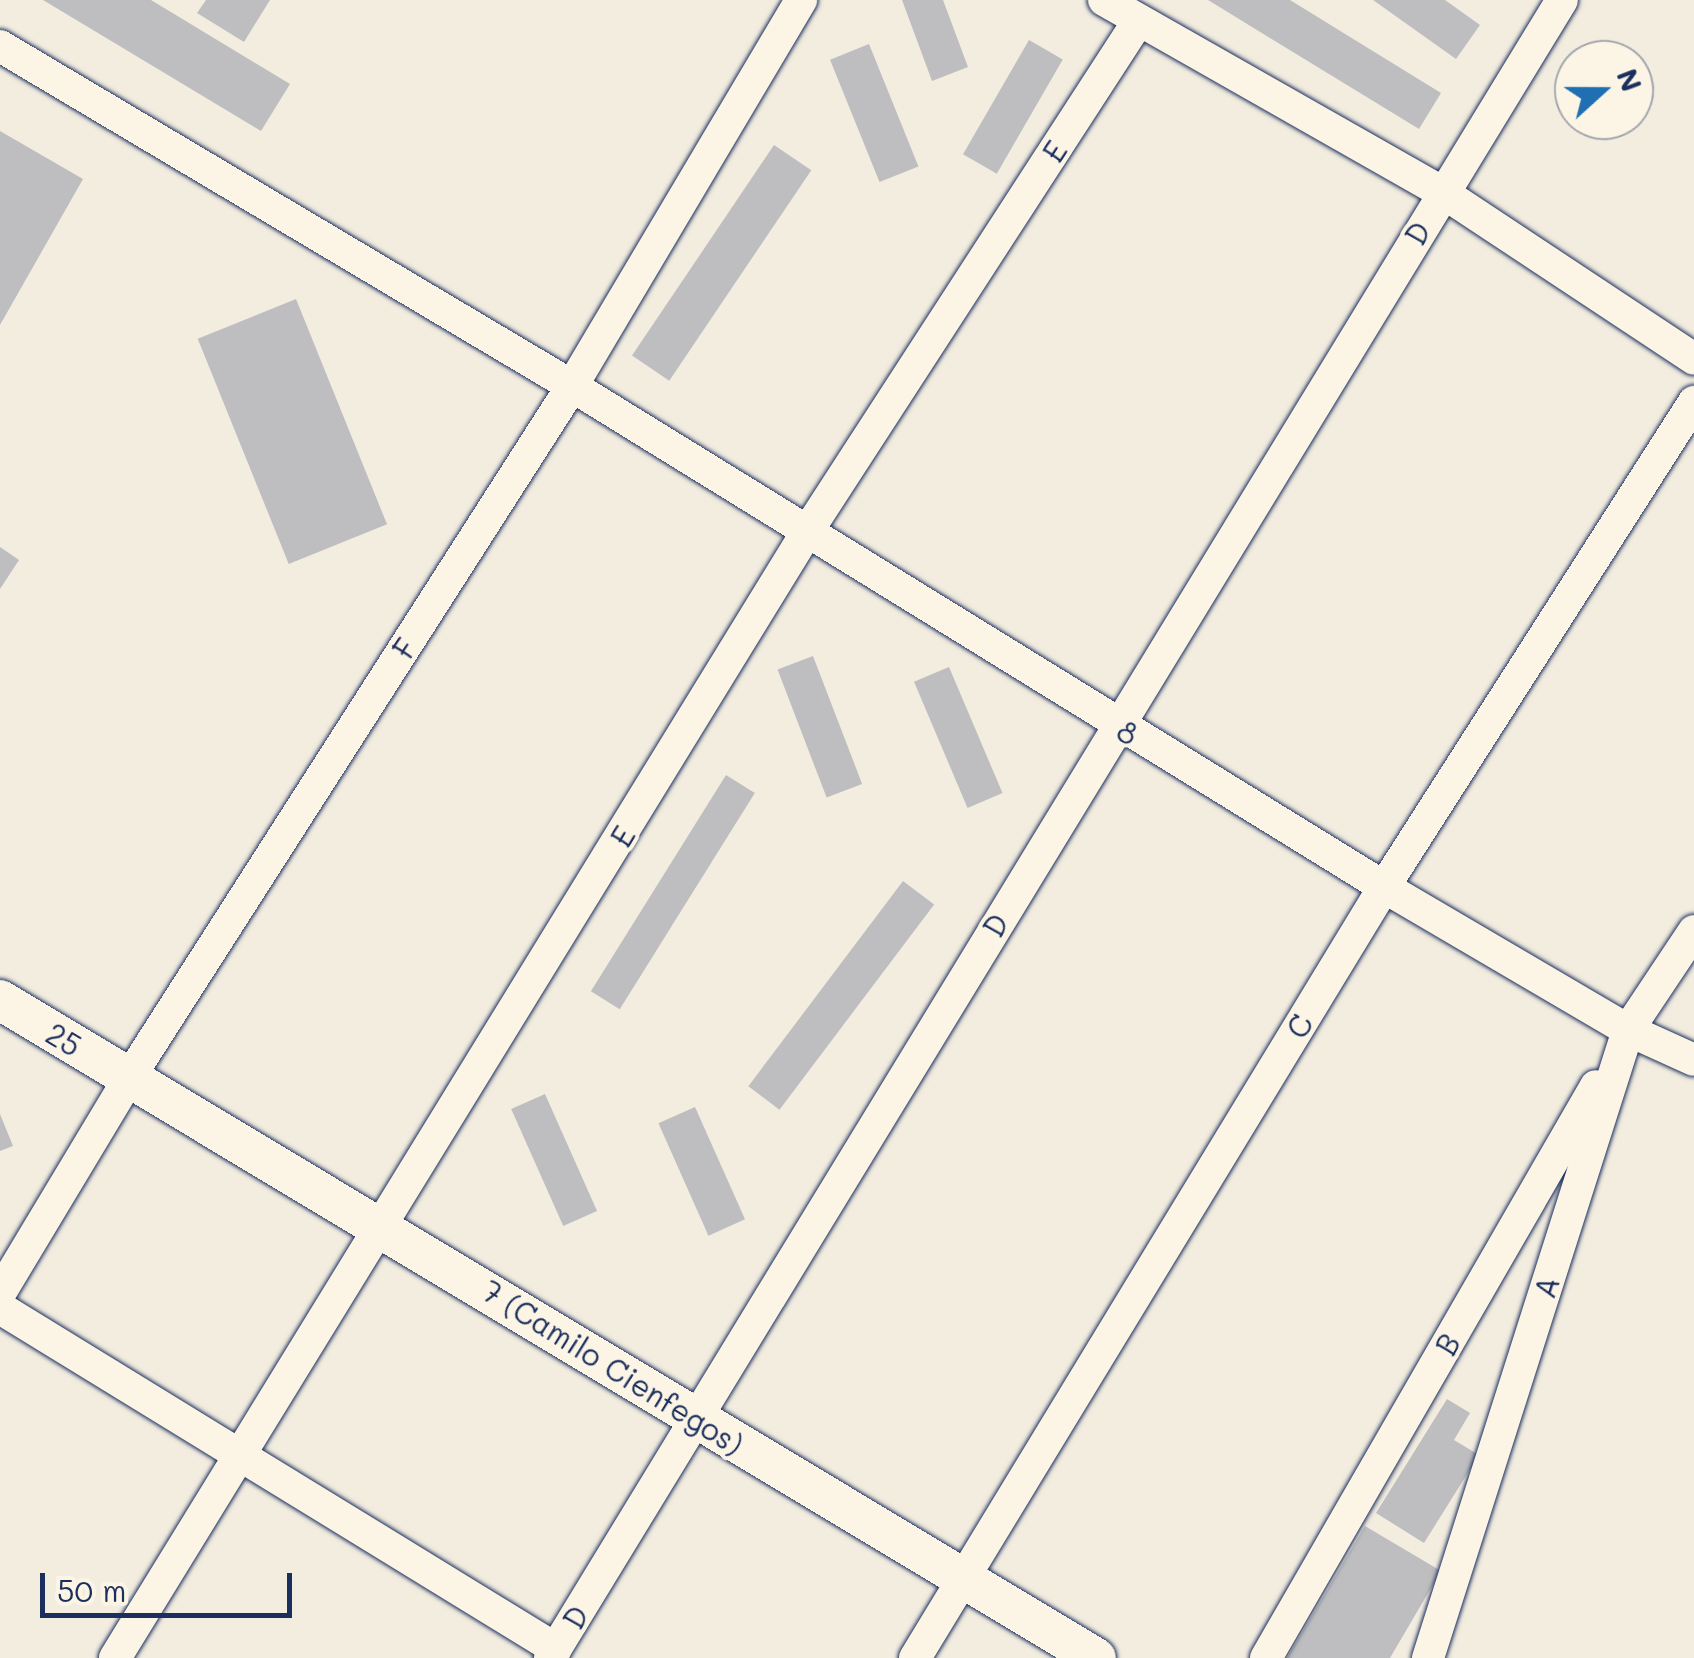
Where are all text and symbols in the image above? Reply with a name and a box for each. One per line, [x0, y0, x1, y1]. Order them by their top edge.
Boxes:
north arrow [1554, 40, 1654, 140]
text: N [1610, 64, 1651, 96]
street label: E [1034, 134, 1074, 168]
street label: D [1396, 215, 1438, 251]
street label: F [384, 631, 424, 665]
street label: 8 [1111, 712, 1145, 752]
street label: E [602, 819, 642, 853]
street label: D [974, 907, 1016, 943]
street label: C [1278, 1008, 1320, 1044]
street label: 25 [40, 1015, 88, 1063]
street label: 7 (Camilo Cienfegos) [476, 1272, 750, 1462]
street label: A [1526, 1272, 1566, 1302]
street label: B [1427, 1327, 1467, 1361]
scale bar [45, 1553, 298, 1615]
text: 50 m [57, 1570, 127, 1610]
street label: D [554, 1599, 596, 1635]

